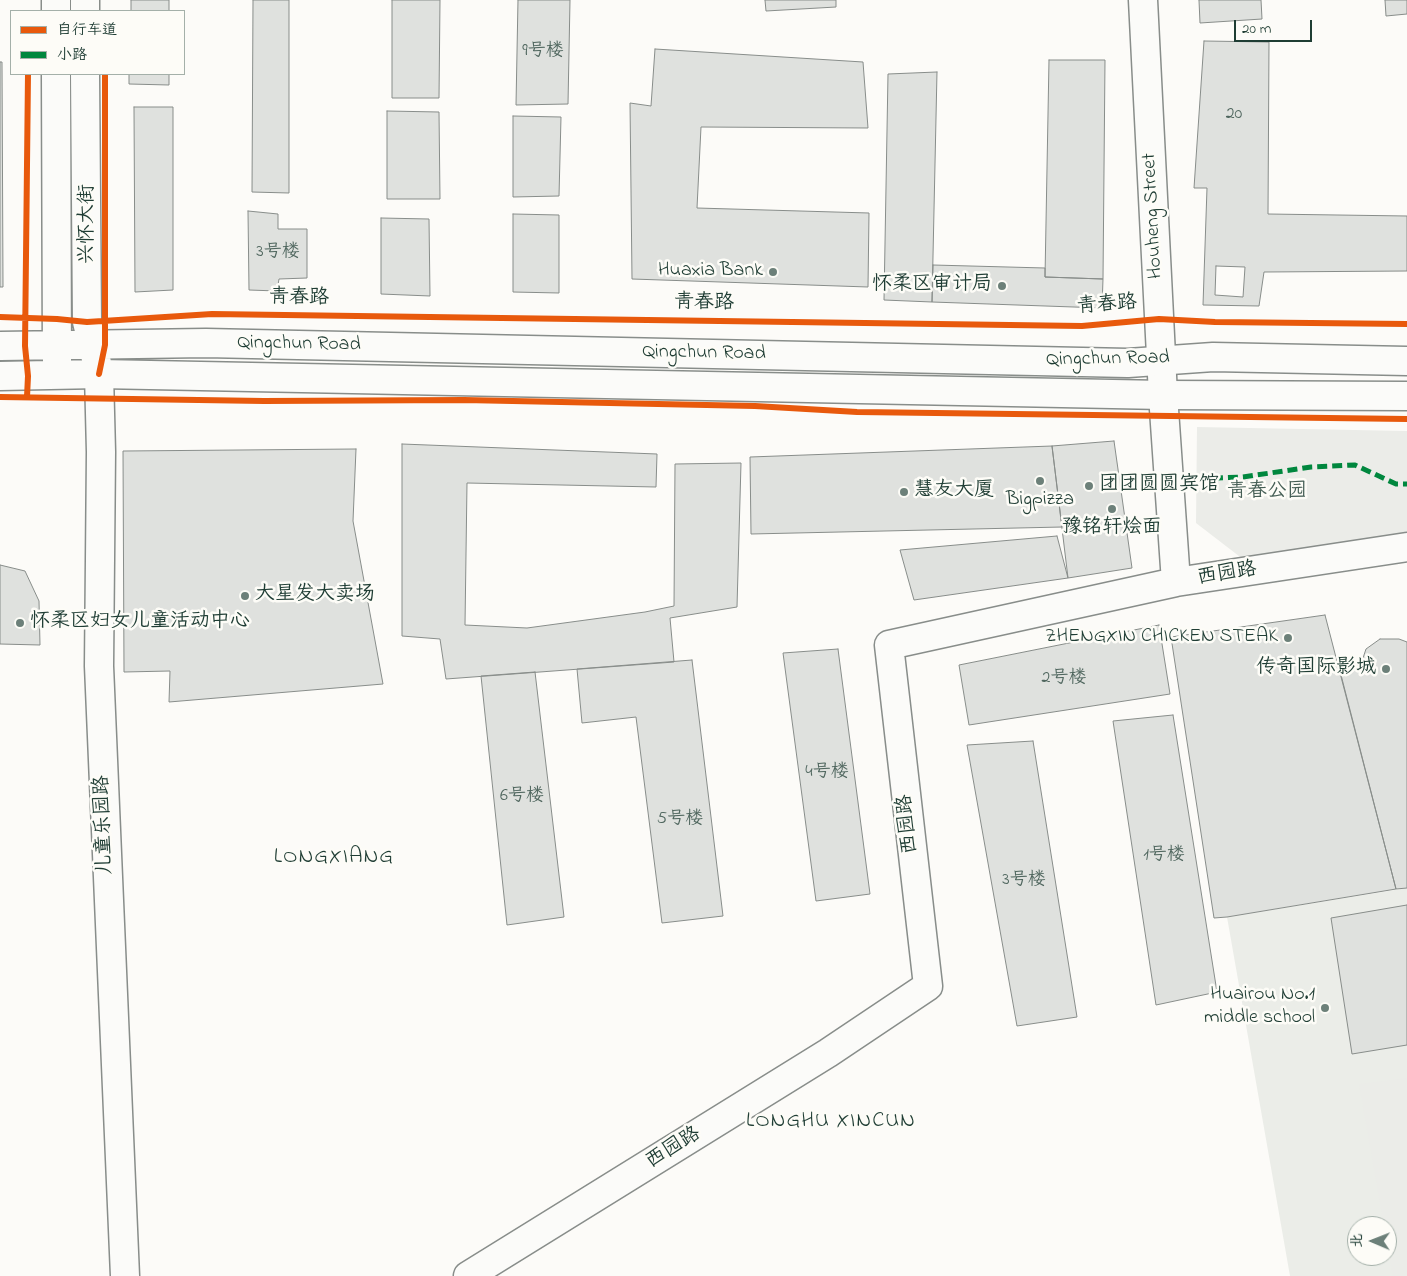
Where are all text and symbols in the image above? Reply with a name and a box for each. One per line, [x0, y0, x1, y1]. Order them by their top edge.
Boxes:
legend [10, 10, 185, 75]
scale bar [1237, 10, 1314, 42]
text: 20 m [1242, 18, 1271, 40]
text: 自行车道 [57, 19, 117, 41]
house number: 9号楼 [522, 41, 564, 63]
text: 小路 [57, 44, 87, 66]
house number: 20 [1226, 104, 1242, 126]
street label: Houheng Street [1139, 152, 1169, 280]
street label: 兴怀大街 [77, 184, 101, 264]
house number: 3号楼 [256, 242, 300, 264]
place label: Huaxia Bank [658, 260, 763, 284]
marker: Huaxia Bank [767, 266, 779, 278]
place label: 怀柔区审计局 [872, 274, 992, 298]
marker: 怀柔区审计局 [996, 280, 1008, 292]
street label: 青春路 [269, 286, 329, 312]
street label: 青春路 [674, 291, 734, 317]
street label: 青春路 [1076, 292, 1138, 320]
street label: Qingchun Road [237, 332, 361, 358]
street label: Qingchun Road [642, 341, 766, 367]
street label: Qingchun Road [1046, 347, 1170, 373]
place label: 团团圆圆宾馆 [1099, 474, 1219, 498]
marker: Bigpizza [1034, 475, 1046, 487]
place label: 慧友大厦 [914, 480, 994, 504]
marker: 团团圆圆宾馆 [1083, 480, 1095, 492]
park label: 青春公园 [1227, 481, 1307, 505]
marker: 慧友大厦 [898, 486, 910, 498]
place label: Bigpizza [1006, 489, 1074, 513]
marker: 豫铭轩烩面 [1106, 503, 1118, 515]
place label: 豫铭轩烩面 [1062, 517, 1162, 541]
street label: 西园路 [1195, 558, 1259, 592]
place label: 大星发大卖场 [255, 584, 375, 608]
marker: 大星发大卖场 [239, 590, 251, 602]
place label: 怀柔区妇女儿童活动中心 [30, 611, 250, 635]
marker: 怀柔区妇女儿童活动中心 [14, 617, 26, 629]
place label: ZHENGXIN CHICKEN STEAK [1045, 626, 1278, 650]
marker: ZHENGXIN CHICKEN STEAK [1282, 632, 1294, 644]
place label: 传奇国际影城 [1256, 657, 1376, 681]
marker: 传奇国际影城 [1380, 663, 1392, 675]
house number: 2号楼 [1042, 668, 1086, 690]
house number: 4号楼 [805, 762, 849, 784]
street label: 儿童乐园路 [91, 775, 119, 875]
house number: 6号楼 [500, 786, 544, 808]
street label: 西园路 [894, 793, 924, 855]
house number: 5号楼 [657, 809, 703, 831]
district label: LONGXIANG [273, 845, 395, 871]
house number: 1号楼 [1143, 845, 1185, 867]
house number: 3号楼 [1002, 870, 1046, 892]
place label: Huairou No.1 middle school [1204, 984, 1315, 1031]
marker: Huairou No.1 middle school [1319, 1002, 1331, 1014]
district label: LONGHU XINCUN [744, 1109, 918, 1135]
street label: 西园路 [642, 1123, 706, 1175]
north arrow [1347, 1216, 1397, 1266]
text: 北 [1347, 1234, 1368, 1248]

